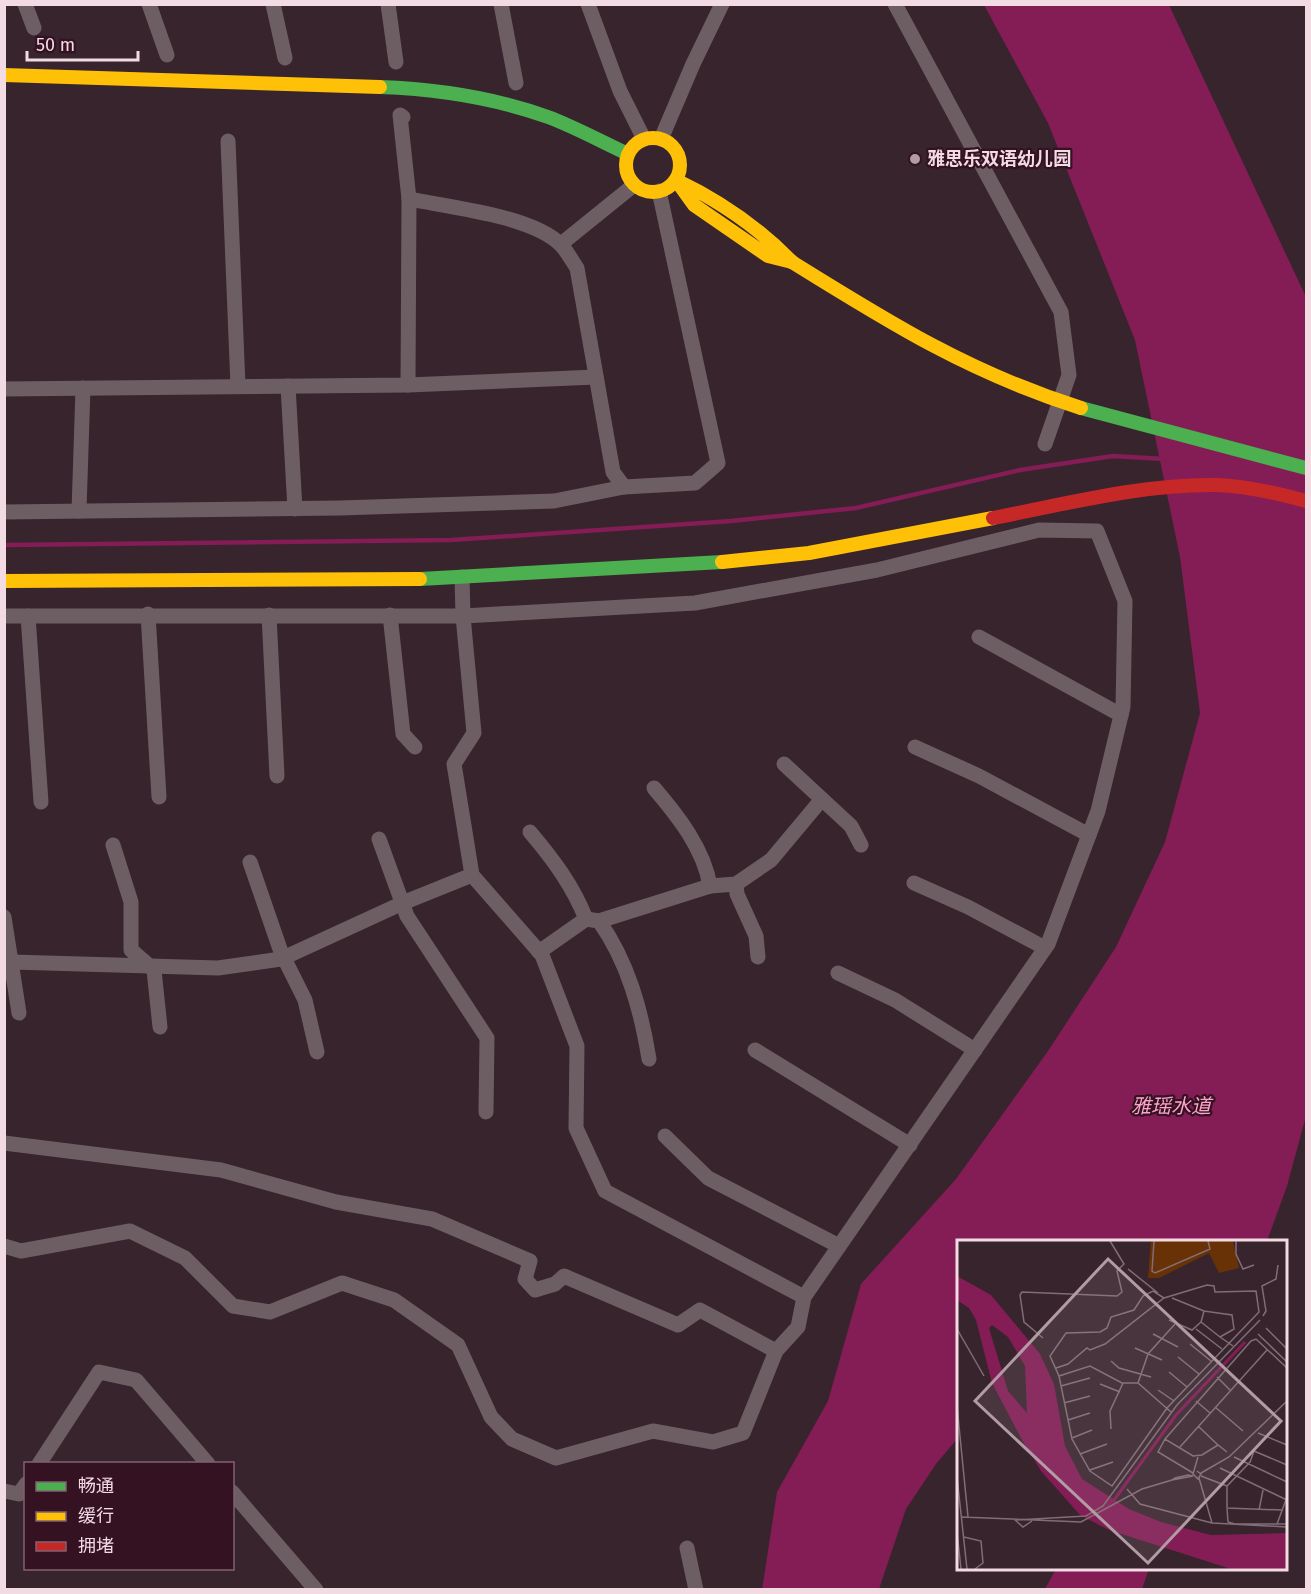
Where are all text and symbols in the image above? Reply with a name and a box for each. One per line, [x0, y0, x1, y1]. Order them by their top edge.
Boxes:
scale bar [27, 24, 138, 62]
text: 50 m [36, 34, 75, 56]
place label: 雅思乐双语幼儿园 [927, 148, 1071, 170]
marker: 雅思乐双语幼儿园 [908, 152, 922, 166]
water label: 雅瑶水道 [1131, 1094, 1214, 1118]
inset map [957, 1240, 1287, 1570]
legend [24, 1462, 234, 1570]
text: 畅通 [78, 1475, 114, 1497]
text: 缓行 [78, 1505, 114, 1527]
text: 拥堵 [78, 1535, 114, 1557]

